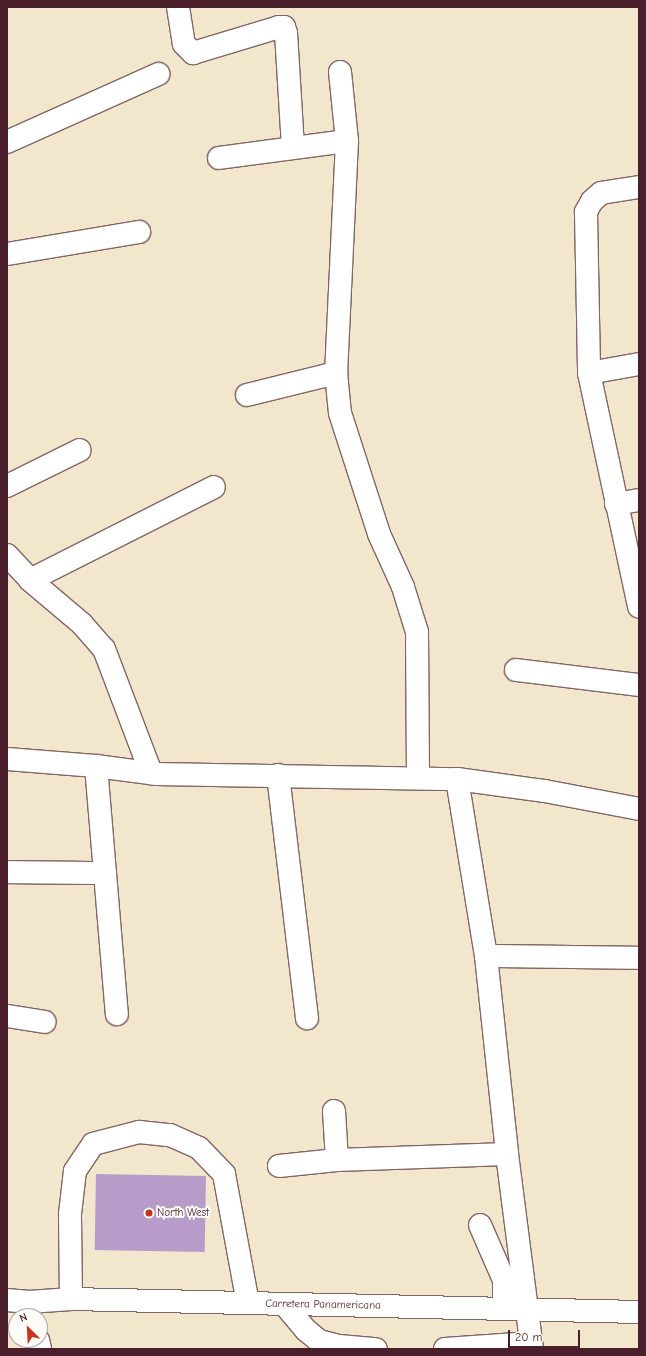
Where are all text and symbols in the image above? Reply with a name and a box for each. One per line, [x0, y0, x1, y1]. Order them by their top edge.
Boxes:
place label: North West [157, 1206, 209, 1220]
marker: North West [144, 1208, 154, 1218]
street label: Carretera Panamericana [265, 1297, 381, 1313]
north arrow [8, 1308, 48, 1348]
text: N [17, 1310, 29, 1325]
scale bar [510, 1322, 582, 1348]
text: 20 m [515, 1330, 543, 1344]

